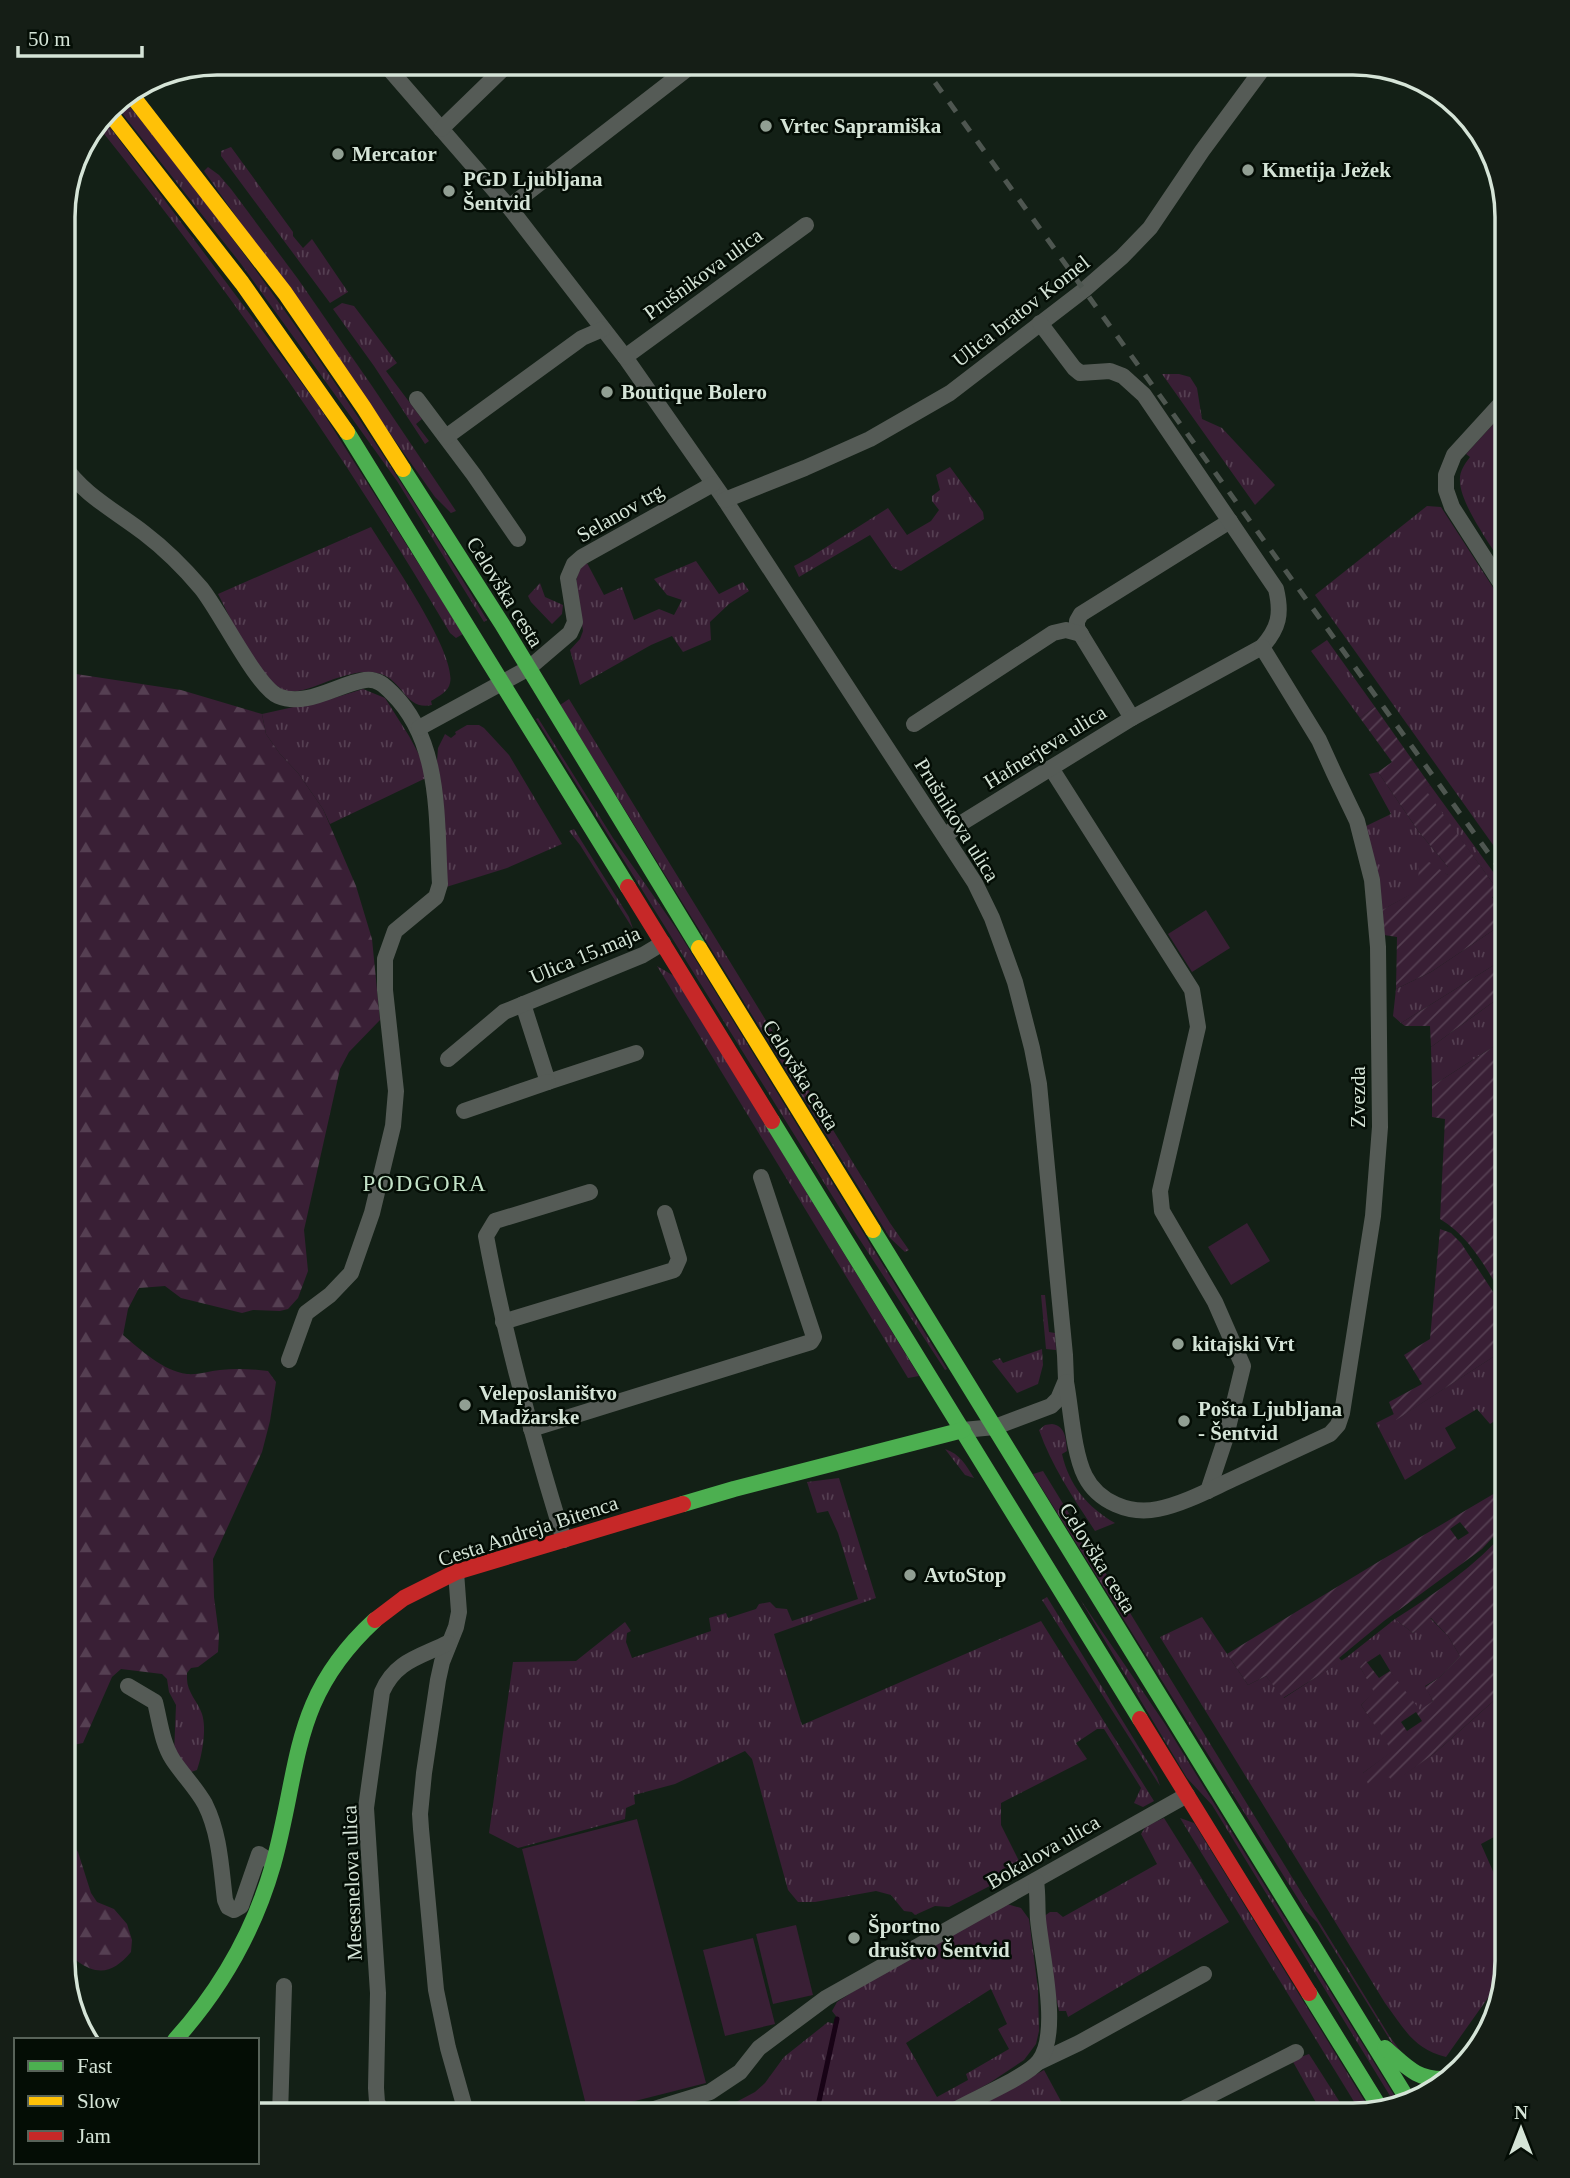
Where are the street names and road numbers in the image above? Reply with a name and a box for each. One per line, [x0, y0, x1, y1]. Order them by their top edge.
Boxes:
street label: Prušnikova ulica [639, 223, 767, 325]
street label: Ulica bratov Komel [948, 250, 1094, 372]
street label: Selanov trg [572, 478, 668, 547]
street label: Celovška cesta [462, 532, 549, 652]
street label: Hafnerjeva ulica [980, 700, 1111, 794]
street label: Prušnikova ulica [910, 754, 1005, 887]
street label: Ulica 15.maja [526, 921, 645, 989]
street label: Celovška cesta [758, 1015, 845, 1135]
street label: Zvezda [1346, 1065, 1370, 1128]
street label: Cesta Andreja Bitenca [435, 1490, 622, 1571]
street label: Celovška cesta [1055, 1498, 1142, 1618]
street label: Mesesnelova ulica [337, 1804, 367, 1961]
street label: Bokalova ulica [982, 1810, 1104, 1894]

